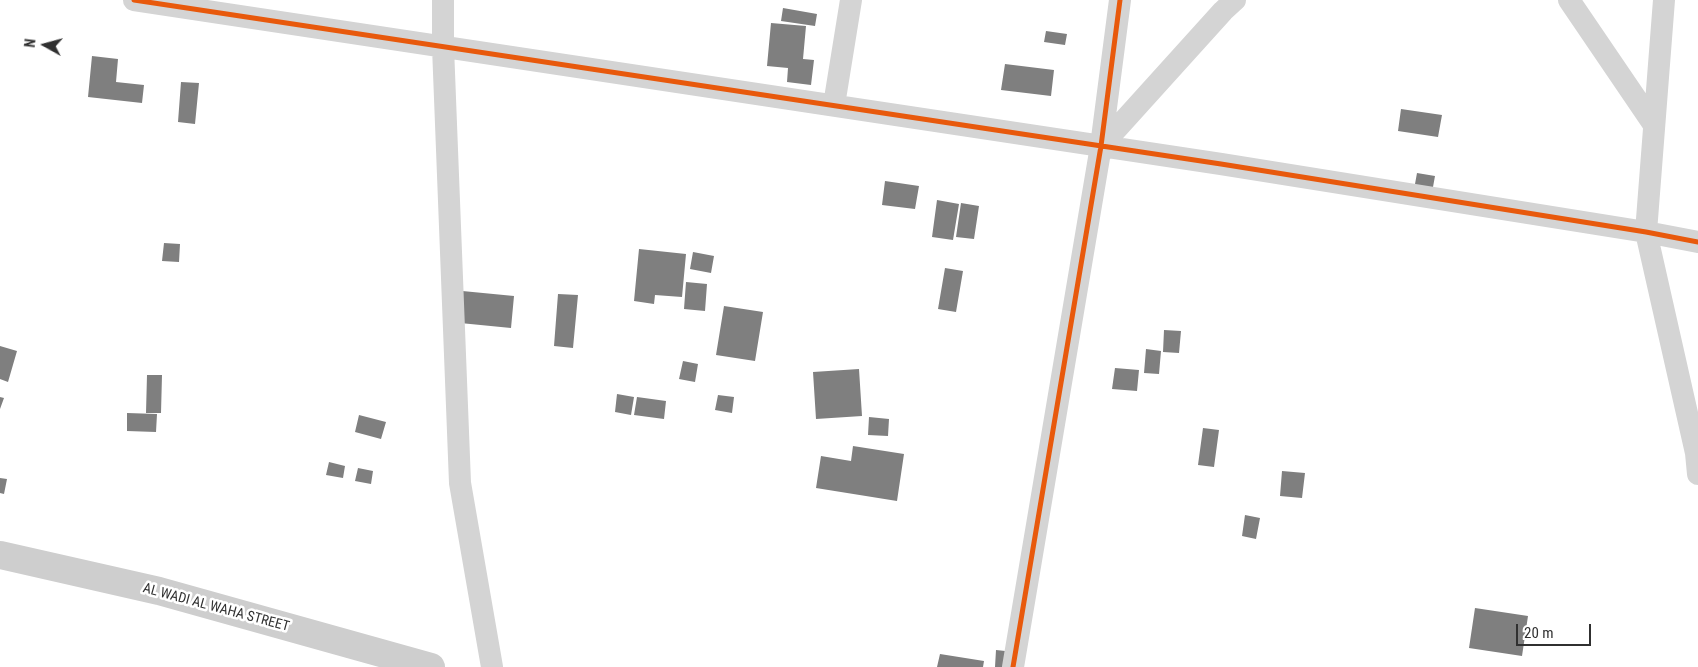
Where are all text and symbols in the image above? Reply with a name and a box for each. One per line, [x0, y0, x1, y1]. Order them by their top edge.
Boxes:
north arrow [20, 20, 70, 70]
text: N [22, 38, 39, 48]
street label: AL WADI AL WAHA STREET [141, 580, 291, 636]
scale bar [1518, 614, 1593, 646]
text: 20 m [1524, 624, 1554, 642]

